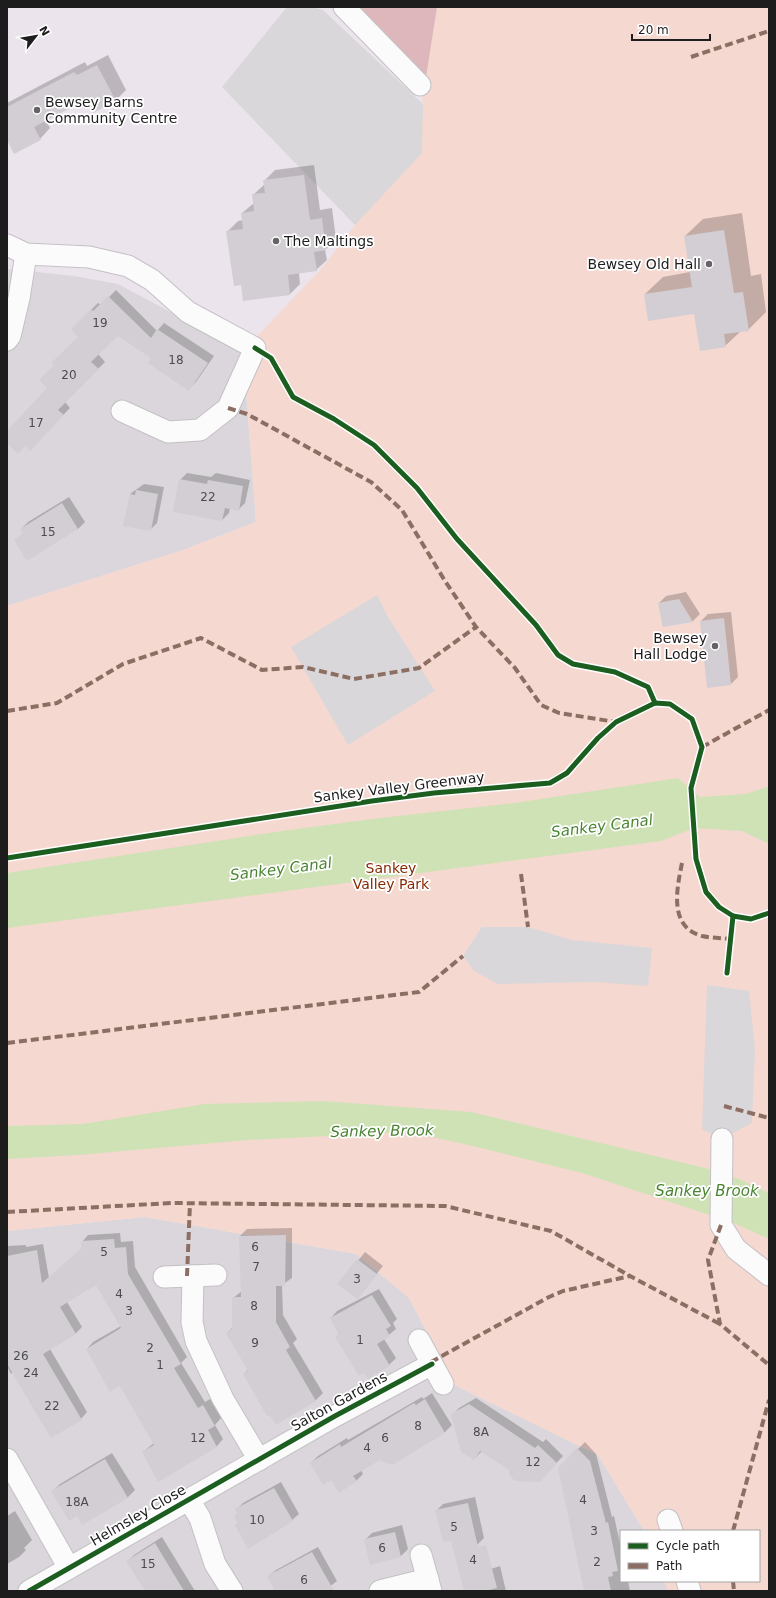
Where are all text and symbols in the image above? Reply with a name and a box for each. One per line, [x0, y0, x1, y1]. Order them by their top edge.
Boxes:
north arrow [16, 16, 56, 56]
scale bar [632, 16, 710, 42]
text: 20 m [638, 23, 669, 37]
text: N [36, 24, 52, 38]
place label: Bewsey Barns Community Centre [45, 94, 177, 126]
marker: Bewsey Barns Community Centre [32, 105, 42, 115]
place label: The Maltings [283, 233, 373, 249]
marker: The Maltings [271, 236, 281, 246]
place label: Bewsey Old Hall [588, 256, 701, 272]
marker: Bewsey Old Hall [704, 259, 714, 269]
house number: 19 [92, 316, 108, 330]
house number: 18 [168, 353, 184, 367]
house number: 20 [61, 368, 77, 382]
house number: 17 [28, 416, 44, 430]
house number: 22 [200, 490, 216, 504]
house number: 15 [40, 525, 56, 539]
place label: Bewsey Hall Lodge [633, 630, 707, 662]
marker: Bewsey Hall Lodge [710, 641, 720, 651]
street label: Sankey Valley Greenway [313, 769, 485, 805]
water label: Sankey Canal [550, 811, 655, 841]
water label: Sankey Canal [229, 854, 334, 884]
park label: Sankey Valley Park [353, 860, 430, 892]
water label: Sankey Brook [330, 1121, 435, 1141]
water label: Sankey Brook [655, 1182, 760, 1200]
house number: 6 [251, 1240, 259, 1254]
house number: 5 [100, 1245, 108, 1259]
house number: 7 [252, 1260, 260, 1274]
house number: 3 [353, 1272, 361, 1286]
house number: 4 [115, 1287, 123, 1301]
house number: 8 [250, 1299, 258, 1313]
house number: 3 [125, 1304, 133, 1318]
house number: 1 [356, 1333, 364, 1347]
house number: 9 [251, 1336, 259, 1350]
house number: 2 [146, 1341, 154, 1355]
house number: 26 [13, 1349, 29, 1363]
house number: 1 [156, 1358, 164, 1372]
house number: 24 [23, 1366, 39, 1380]
street label: Salton Gardens [288, 1368, 390, 1434]
house number: 22 [44, 1399, 60, 1413]
house number: 8 [414, 1419, 422, 1433]
house number: 8A [473, 1425, 490, 1439]
house number: 12 [190, 1431, 206, 1445]
house number: 6 [381, 1431, 389, 1445]
house number: 4 [363, 1441, 371, 1455]
house number: 12 [525, 1455, 541, 1469]
street label: Helmsley Close [88, 1481, 188, 1549]
house number: 4 [579, 1493, 587, 1507]
house number: 18A [65, 1495, 90, 1509]
house number: 10 [249, 1513, 265, 1527]
house number: 5 [450, 1520, 458, 1534]
house number: 3 [590, 1524, 598, 1538]
legend [620, 1530, 760, 1582]
text: Cycle path [656, 1539, 720, 1553]
house number: 6 [378, 1541, 386, 1555]
house number: 4 [469, 1553, 477, 1567]
house number: 2 [593, 1555, 601, 1569]
house number: 15 [140, 1557, 156, 1571]
text: Path [656, 1559, 682, 1573]
house number: 6 [300, 1573, 308, 1587]

